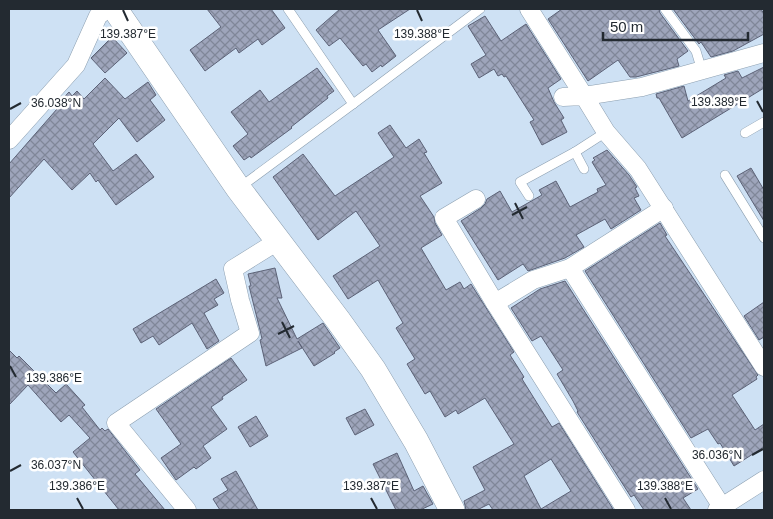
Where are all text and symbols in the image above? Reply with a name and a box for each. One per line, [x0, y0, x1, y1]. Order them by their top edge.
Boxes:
scale bar [603, 10, 748, 42]
text: 50 m [610, 18, 643, 35]
text: 139.387°E [100, 27, 156, 41]
text: 139.388°E [394, 27, 450, 41]
text: 139.389°E [691, 95, 747, 109]
text: 36.038°N [31, 96, 81, 110]
text: 139.386°E [26, 371, 82, 385]
text: 36.036°N [692, 448, 742, 462]
text: 36.037°N [31, 458, 81, 472]
text: 139.386°E [49, 479, 105, 493]
text: 139.387°E [343, 479, 399, 493]
text: 139.388°E [637, 479, 693, 493]

